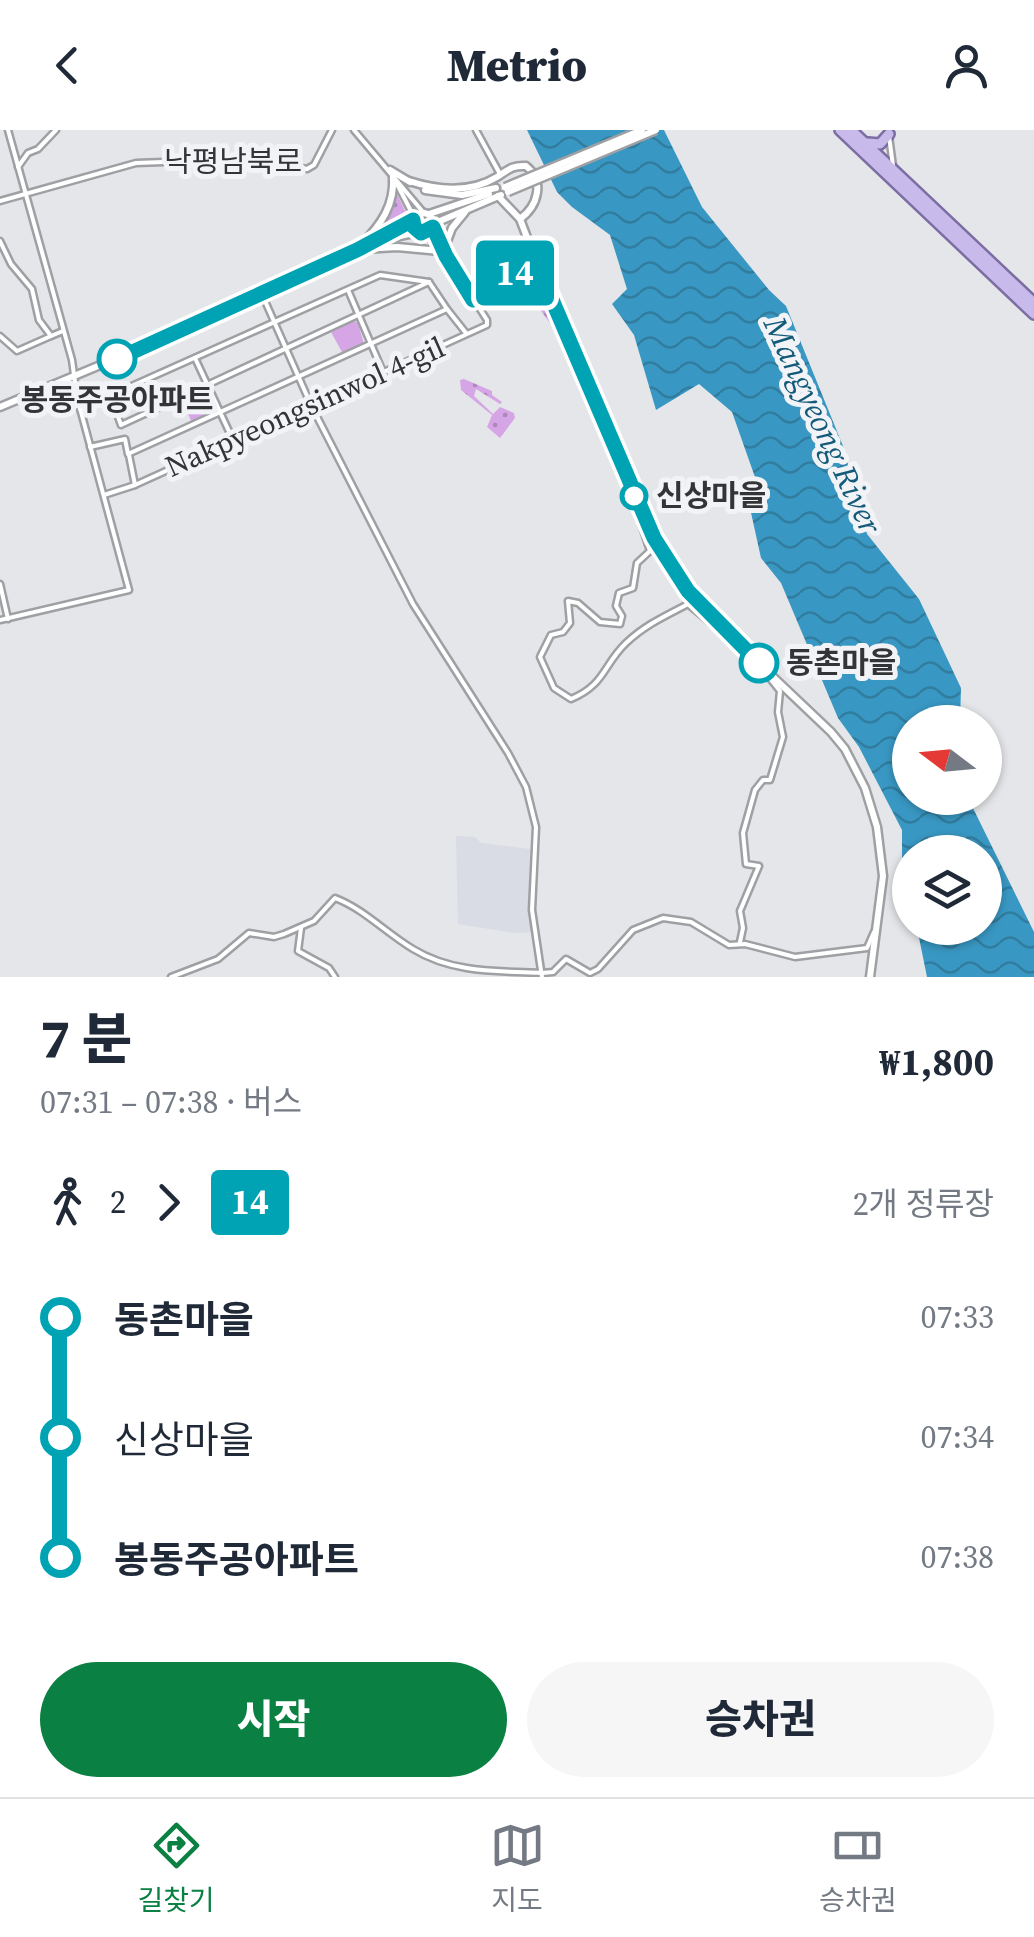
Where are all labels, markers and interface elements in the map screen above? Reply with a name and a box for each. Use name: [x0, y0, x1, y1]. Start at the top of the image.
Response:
text: Metrio: [447, 34, 587, 96]
icon: back: [40, 38, 95, 93]
icon: person: [939, 38, 994, 93]
street label: 낙평남북로: [164, 141, 302, 182]
line badge: 14: [470, 240, 560, 306]
text: 14: [496, 249, 534, 297]
water label: Mangyeong River: [753, 308, 893, 542]
street label: Nakpyeongsinwol 4-gil: [159, 326, 451, 487]
marker: 봉동주공아파트: [98, 340, 136, 378]
place label: 봉동주공아파트: [20, 379, 214, 420]
place label: 신상마을: [656, 475, 766, 516]
marker: 신상마을: [621, 483, 647, 509]
place label: 동촌마을: [786, 642, 896, 683]
marker: 동촌마을: [740, 644, 778, 682]
north arrow: [892, 705, 1002, 815]
map controls: [892, 705, 1002, 945]
button: layers: [892, 835, 1002, 945]
text: 7 분: [40, 1001, 132, 1076]
text: ₩1,800: [880, 1036, 994, 1088]
text: 07:31 – 07:38 · 버스: [40, 1080, 302, 1124]
icon: walk: [40, 1175, 95, 1230]
icon: forward: [141, 1175, 196, 1230]
text: 14: [231, 1178, 269, 1226]
text: 2: [110, 1180, 126, 1224]
text: 2개 정류장: [853, 1182, 994, 1226]
text: 동촌마을: [114, 1294, 254, 1346]
text: 07:33: [920, 1295, 994, 1339]
text: 신상마을: [114, 1414, 254, 1466]
text: 07:34: [920, 1415, 994, 1459]
text: 봉동주공아파트: [114, 1534, 359, 1586]
text: 07:38: [920, 1535, 994, 1579]
button: 시작: [40, 1662, 507, 1777]
button: 승차권: [527, 1662, 994, 1777]
tab: 길찾기: [137, 1818, 215, 1919]
tab: 지도: [490, 1818, 545, 1919]
tab: 승차권: [819, 1818, 897, 1919]

